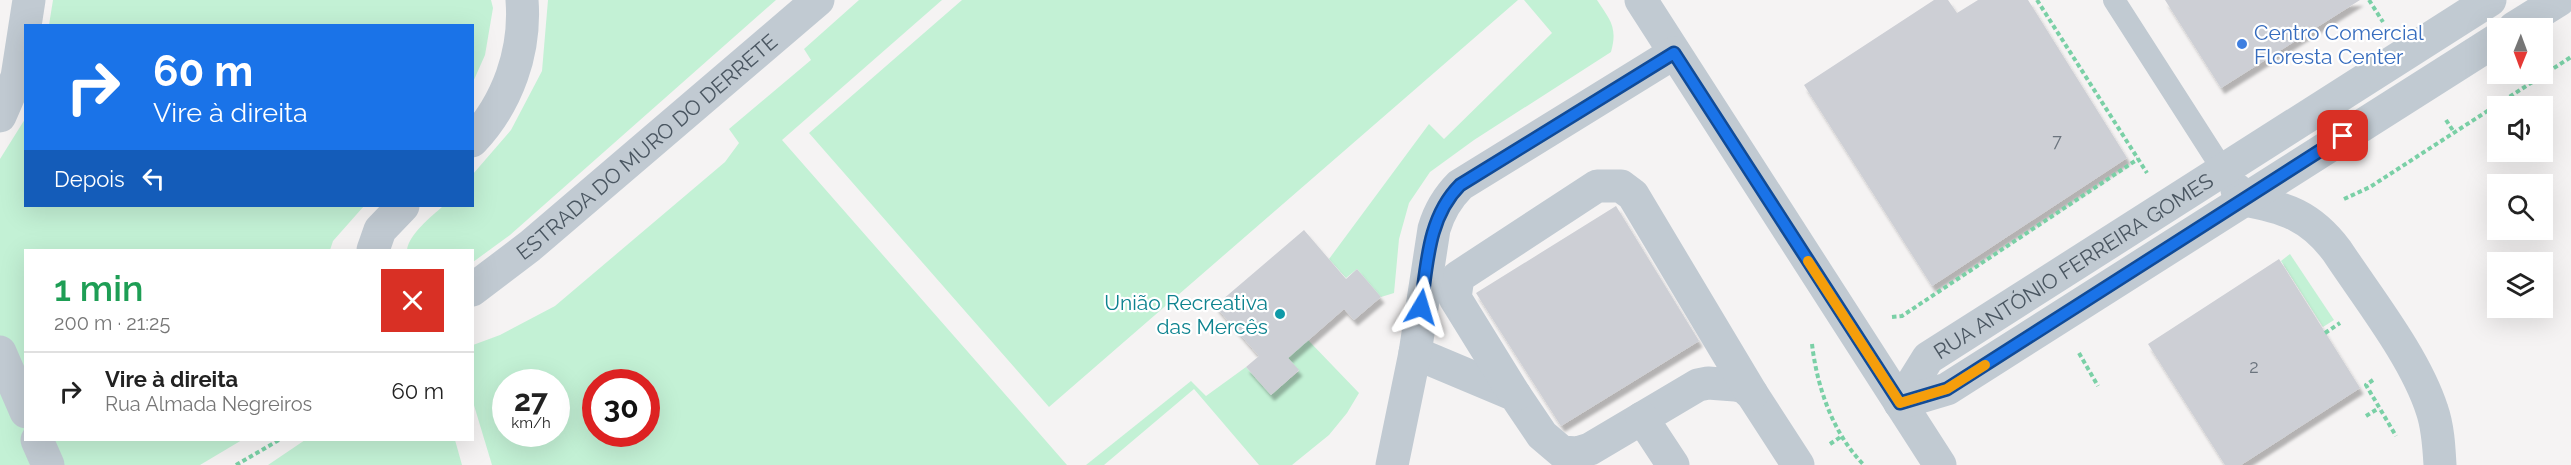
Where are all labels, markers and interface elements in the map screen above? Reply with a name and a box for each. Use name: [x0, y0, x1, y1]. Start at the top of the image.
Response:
north arrow: [2487, 18, 2553, 84]
map controls: [2487, 18, 2553, 318]
place label: Centro Comercial Floresta Center: [2254, 20, 2424, 69]
street label: ESTRADA DO MURO DO DERRETE: [511, 28, 782, 264]
marker: Centro Comercial Floresta Center: [2235, 37, 2249, 51]
text: 60 m: [153, 47, 253, 96]
icon: right: [54, 48, 132, 126]
button: sound: [2487, 96, 2553, 162]
text: Vire à direita: [153, 97, 308, 128]
pin: [2317, 110, 2368, 161]
icon: arrive: [2326, 119, 2359, 152]
house number: 7: [2052, 130, 2062, 151]
icon: left: [137, 162, 170, 195]
text: Depois: [54, 166, 125, 192]
street label: RUA ANTÓNIO FERREIRA GOMES: [1929, 167, 2218, 364]
button: search: [2487, 174, 2553, 240]
button: layers: [2487, 252, 2553, 318]
text: 1 min: [54, 267, 143, 309]
button: close: [381, 269, 444, 332]
position arrow: [1389, 275, 1453, 339]
place label: União Recreativa das Mercês: [1104, 290, 1268, 339]
marker: União Recreativa das Mercês: [1273, 307, 1287, 321]
text: 200 m · 21:25: [54, 311, 170, 335]
house number: 2: [2249, 356, 2259, 377]
text: Vire à direita: [105, 366, 238, 392]
speed limit sign: 30: [582, 369, 660, 447]
icon: right: [54, 375, 87, 408]
text: 60 m: [391, 378, 444, 404]
text: 27: [514, 383, 548, 418]
text: Rua Almada Negreiros: [105, 392, 312, 416]
text: km/h: [511, 414, 551, 432]

